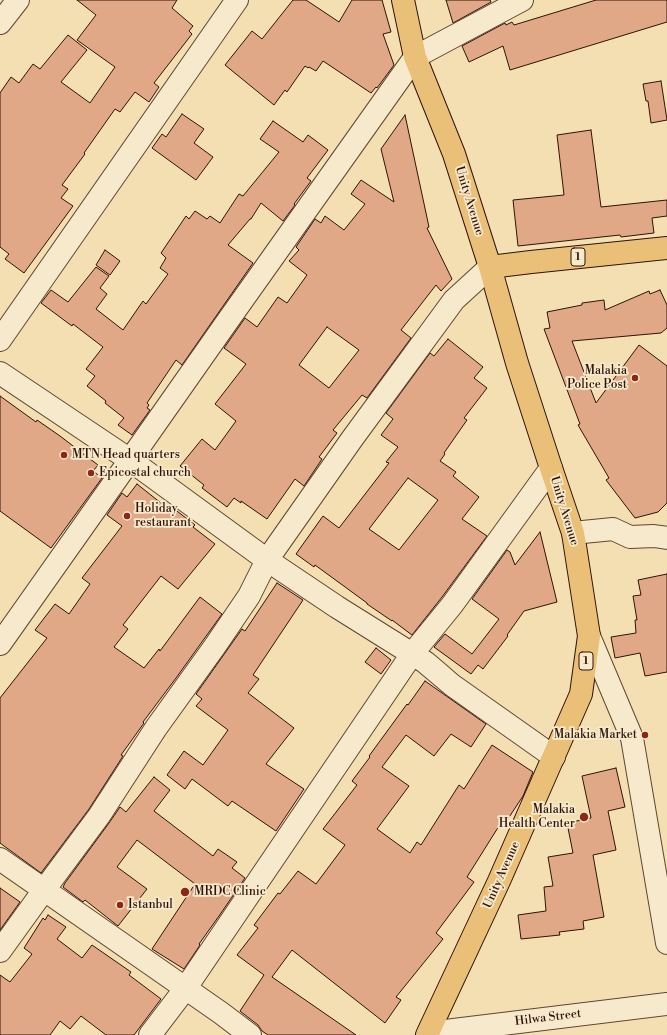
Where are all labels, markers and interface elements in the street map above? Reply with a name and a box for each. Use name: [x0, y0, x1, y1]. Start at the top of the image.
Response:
street label: Unity Avenue: [452, 165, 486, 237]
road number: 1: [571, 248, 585, 266]
place label: Malakia Police Post: [567, 364, 627, 392]
marker: Malakia Police Post: [630, 373, 640, 383]
place label: MTN Head quarters: [72, 448, 180, 462]
marker: MTN Head quarters: [59, 450, 69, 460]
place label: Epicostal church: [99, 466, 191, 480]
marker: Epicostal church: [86, 468, 96, 478]
street label: Unity Avenue: [547, 475, 581, 547]
place label: Holiday restaurant: [135, 502, 191, 530]
marker: Holiday restaurant: [122, 511, 132, 521]
road number: 1: [579, 652, 593, 670]
place label: Malakia Market: [554, 728, 637, 742]
marker: Malakia Market: [640, 730, 650, 740]
place label: Malakia Health Center: [499, 803, 575, 831]
marker: Malakia Health Center: [578, 811, 590, 823]
street label: Unity Avenue: [481, 839, 523, 911]
place label: MRDC Clinic: [194, 885, 266, 899]
marker: MRDC Clinic: [179, 886, 191, 898]
place label: Istanbul: [128, 898, 173, 912]
marker: Istanbul: [115, 900, 125, 910]
street label: Hilwa Street: [514, 1007, 582, 1029]

